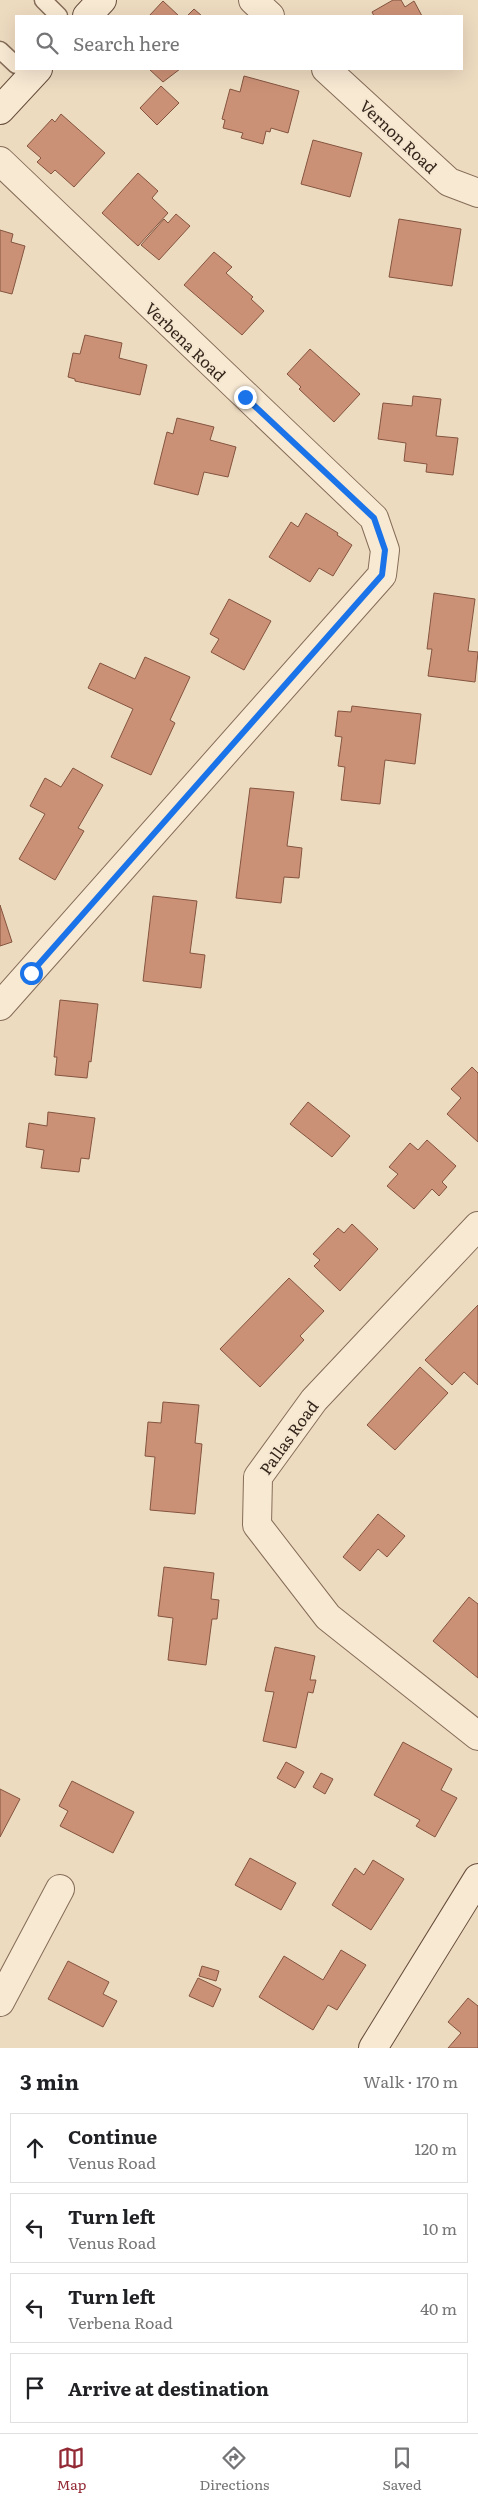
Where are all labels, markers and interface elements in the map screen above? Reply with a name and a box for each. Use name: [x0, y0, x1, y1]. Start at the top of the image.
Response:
search box: [15, 15, 463, 70]
icon: search: [33, 29, 61, 57]
text: Search here: [73, 29, 180, 57]
street label: Vernon Road: [355, 94, 443, 178]
street label: Verbena Road: [140, 296, 232, 386]
route end: [234, 386, 257, 409]
route start: [20, 962, 43, 985]
street label: Pallas Road: [253, 1395, 323, 1479]
text: 3 min: [20, 2065, 79, 2096]
text: Walk · 170 m: [363, 2069, 458, 2093]
text: Continue: [68, 2122, 157, 2150]
icon: ahead: [21, 2134, 49, 2162]
text: 120 m: [414, 2136, 457, 2160]
text: Venus Road: [68, 2150, 156, 2174]
text: Turn left: [68, 2202, 155, 2230]
icon: left: [21, 2214, 49, 2242]
text: 10 m: [423, 2216, 457, 2240]
text: Venus Road: [68, 2230, 156, 2254]
text: Turn left: [68, 2282, 155, 2310]
icon: left: [21, 2294, 49, 2322]
text: 40 m: [420, 2296, 457, 2320]
text: Verbena Road: [68, 2310, 173, 2334]
icon: arrive: [21, 2374, 49, 2402]
text: Arrive at destination: [68, 2374, 269, 2402]
tab: Map: [57, 2444, 86, 2494]
tab: Directions: [199, 2444, 269, 2494]
tab: Saved: [382, 2444, 421, 2494]

